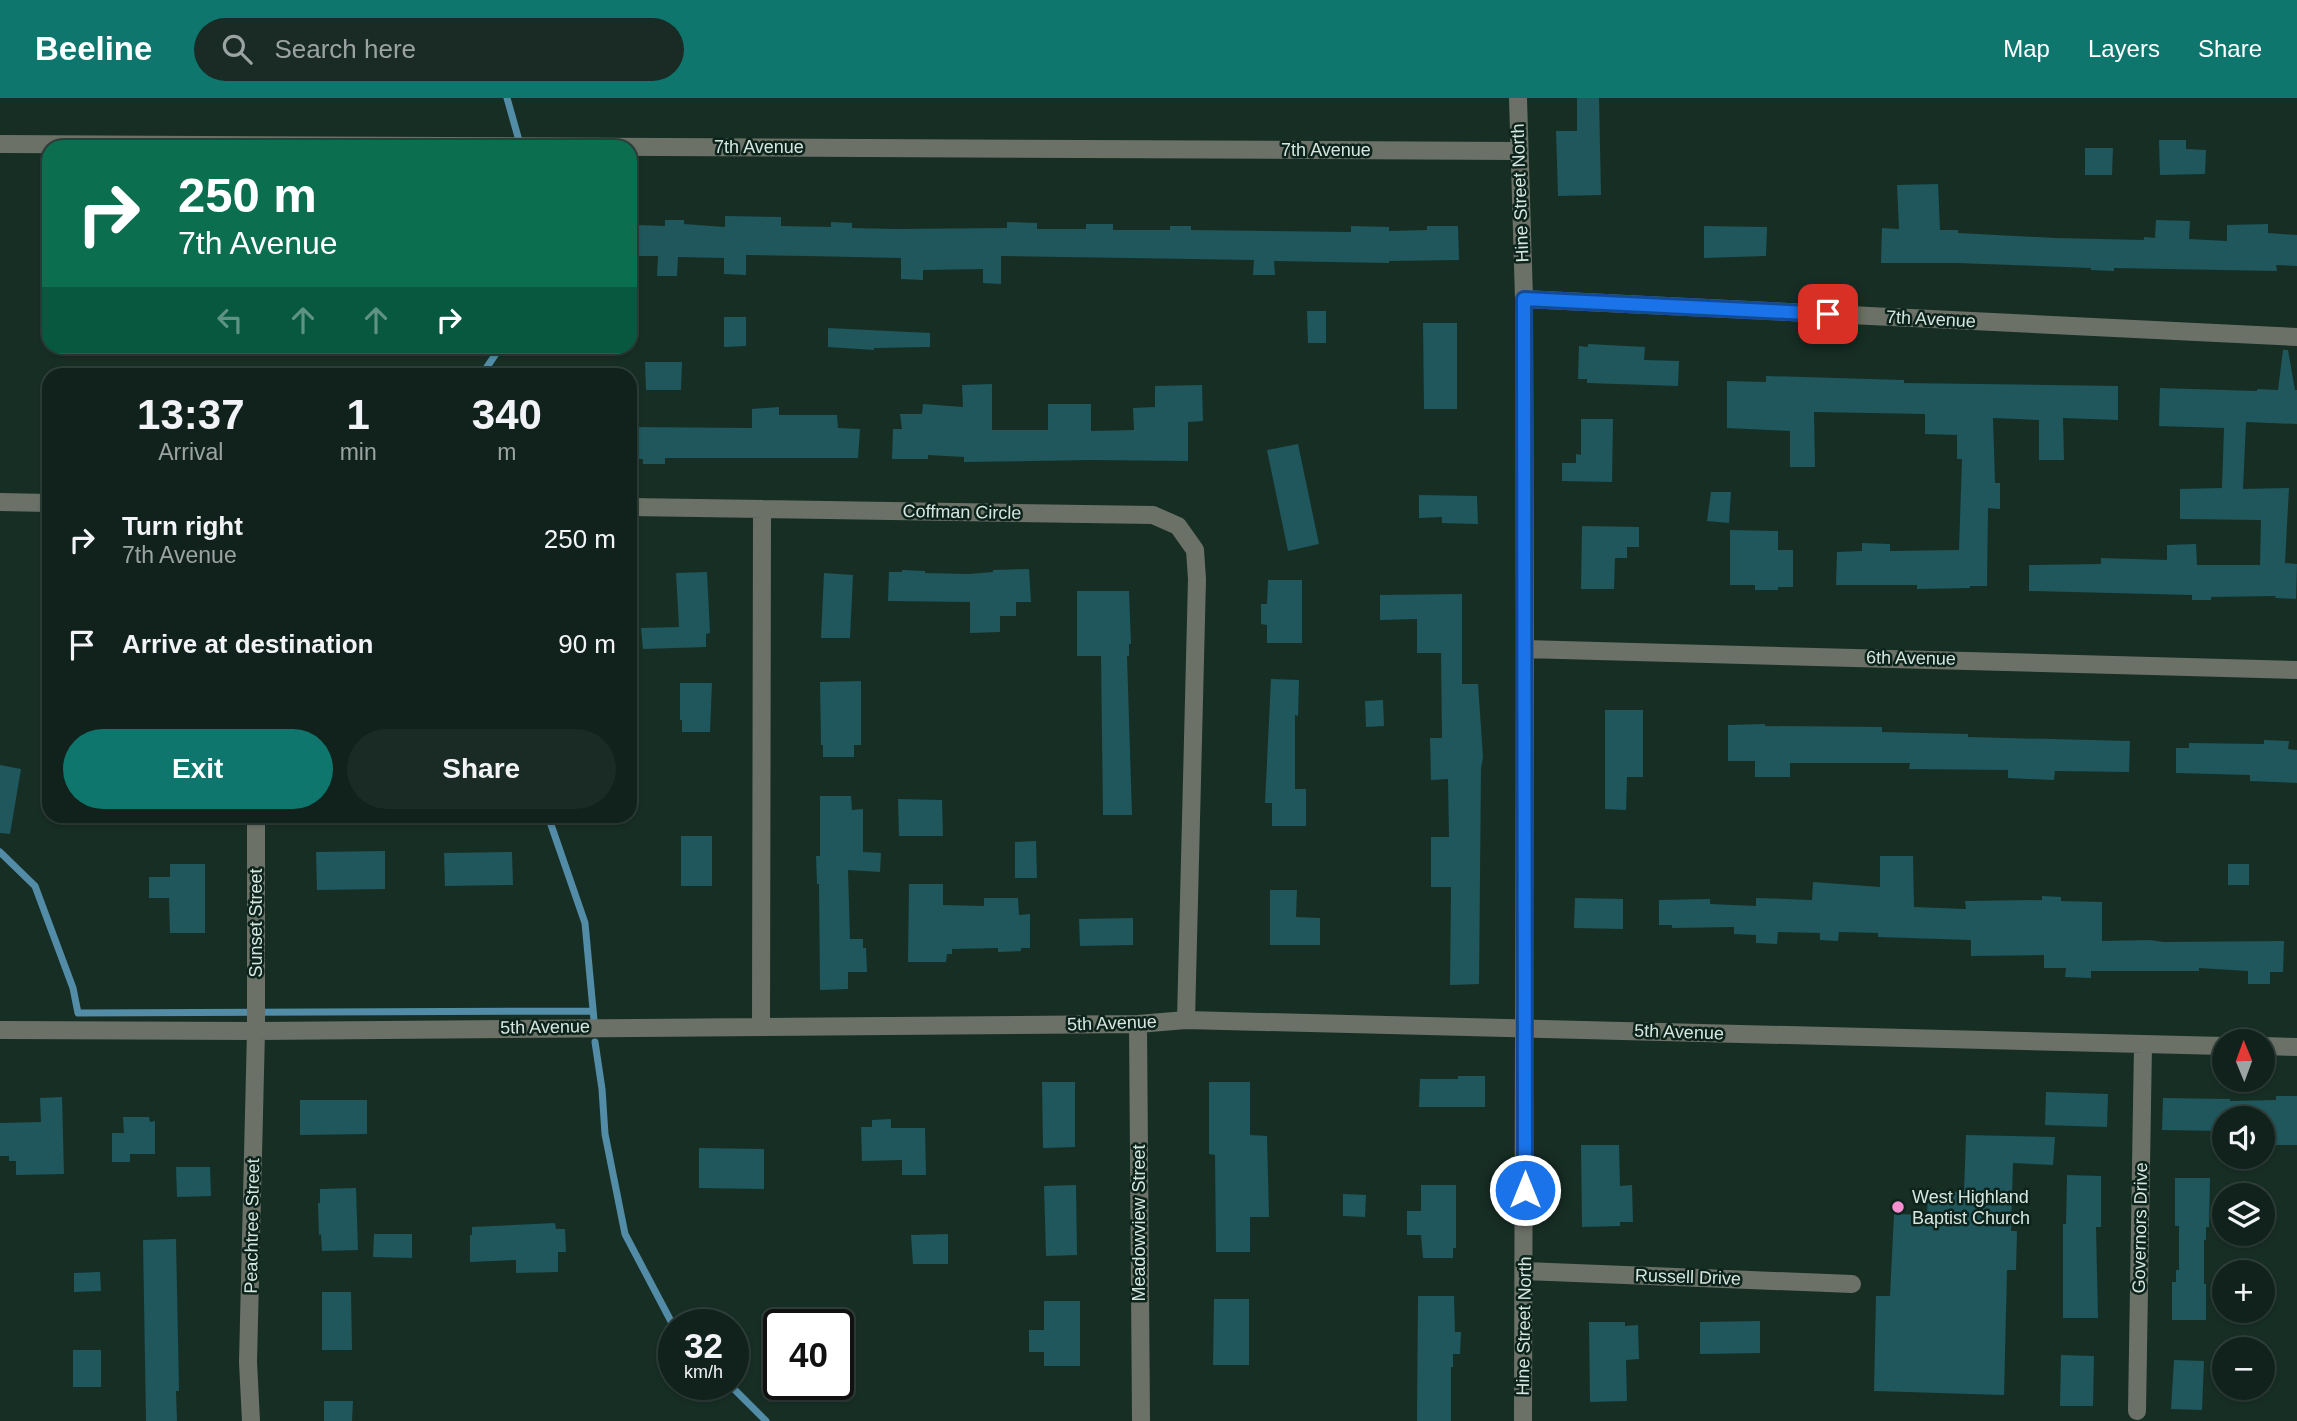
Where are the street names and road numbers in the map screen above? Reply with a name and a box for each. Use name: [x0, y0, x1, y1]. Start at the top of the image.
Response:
street label: Hine Street North: [1508, 123, 1532, 263]
street label: 7th Avenue: [714, 137, 804, 157]
street label: 7th Avenue: [1281, 140, 1371, 160]
street label: 7th Avenue: [1886, 307, 1976, 331]
street label: Coffman Circle: [902, 501, 1022, 523]
street label: 6th Avenue: [1866, 647, 1956, 669]
street label: Sunset Street: [246, 868, 266, 978]
street label: 5th Avenue: [1067, 1011, 1157, 1035]
street label: 5th Avenue: [500, 1016, 590, 1038]
street label: 5th Avenue: [1634, 1020, 1724, 1044]
street label: Meadowview Street: [1129, 1144, 1149, 1302]
street label: Peachtree Street: [241, 1158, 263, 1294]
street label: Governors Drive: [2129, 1162, 2151, 1294]
street label: Hine Street North: [1513, 1256, 1535, 1396]
street label: Russell Drive: [1635, 1265, 1741, 1289]

